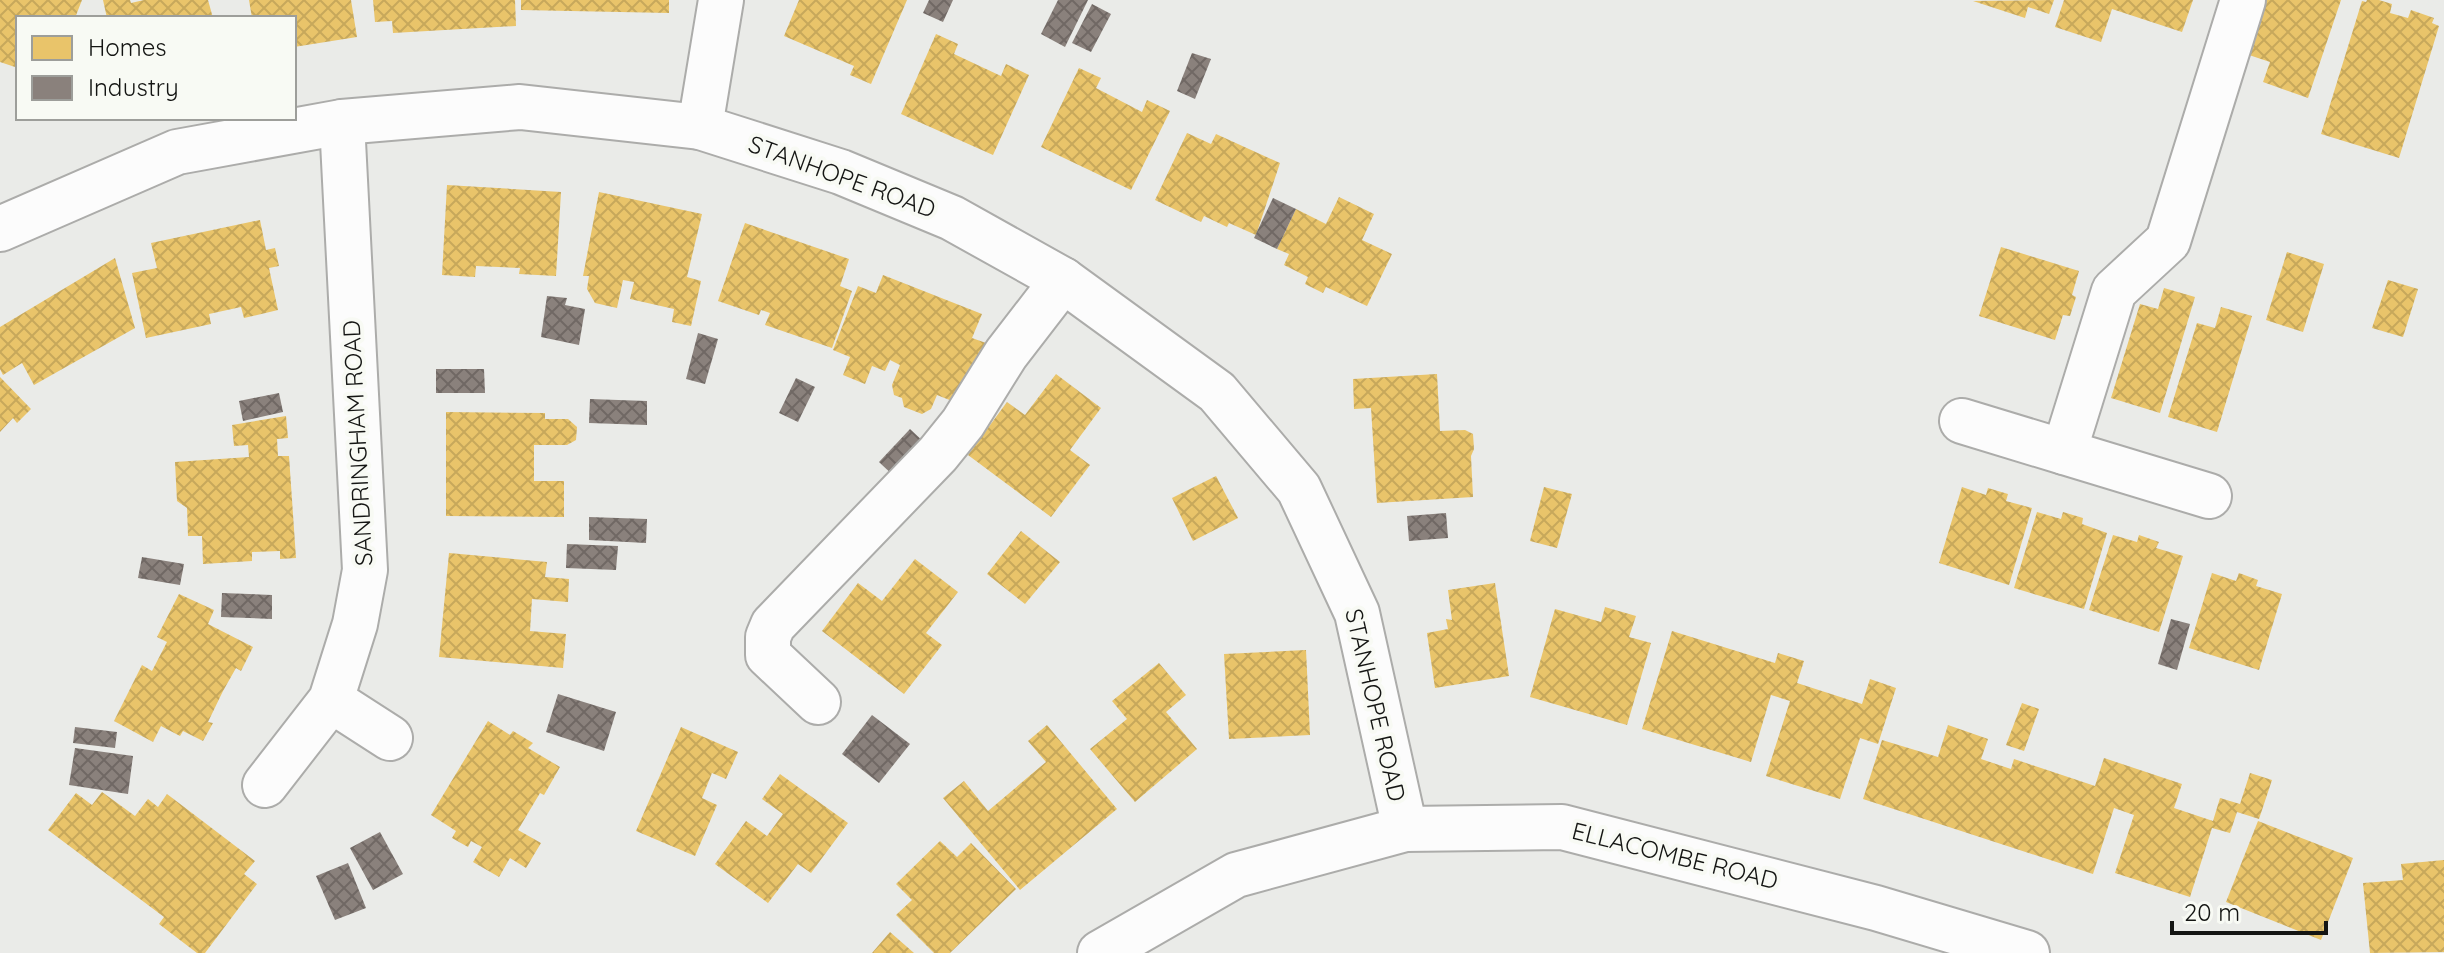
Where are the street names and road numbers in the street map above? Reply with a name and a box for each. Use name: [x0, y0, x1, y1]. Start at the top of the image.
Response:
street label: STANHOPE ROAD: [745, 128, 940, 224]
street label: SANDRINGHAM ROAD: [336, 319, 378, 567]
street label: STANHOPE ROAD: [1339, 606, 1413, 804]
street label: ELLACOMBE ROAD: [1569, 815, 1781, 895]

